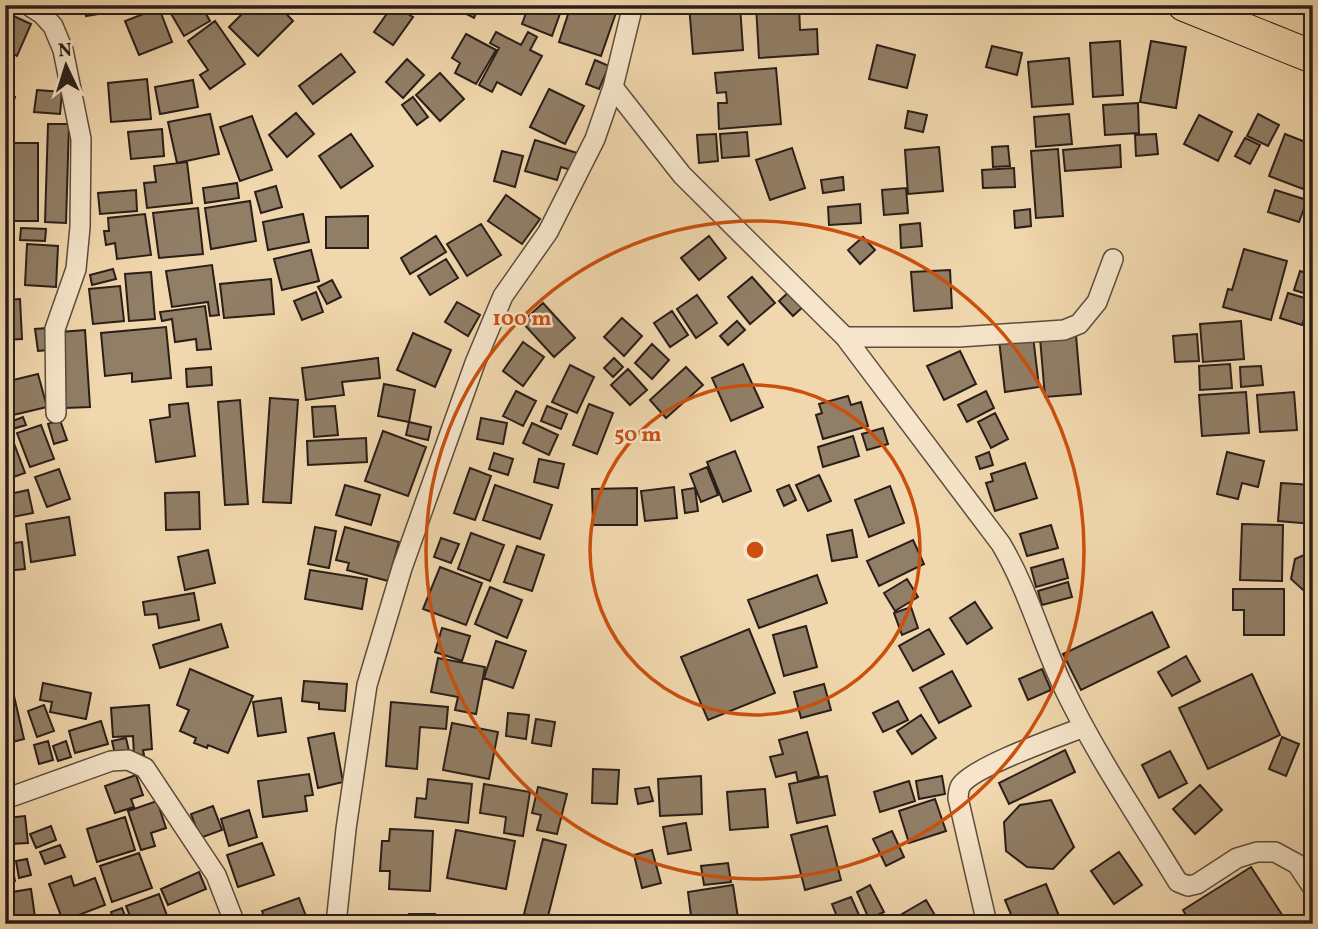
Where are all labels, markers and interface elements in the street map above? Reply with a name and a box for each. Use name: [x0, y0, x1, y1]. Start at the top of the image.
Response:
north arrow: [32, 32, 102, 102]
text: N: [57, 38, 73, 64]
text: 100 m: [492, 305, 552, 334]
text: 50 m: [614, 421, 662, 450]
centre of rings: [743, 538, 767, 562]

